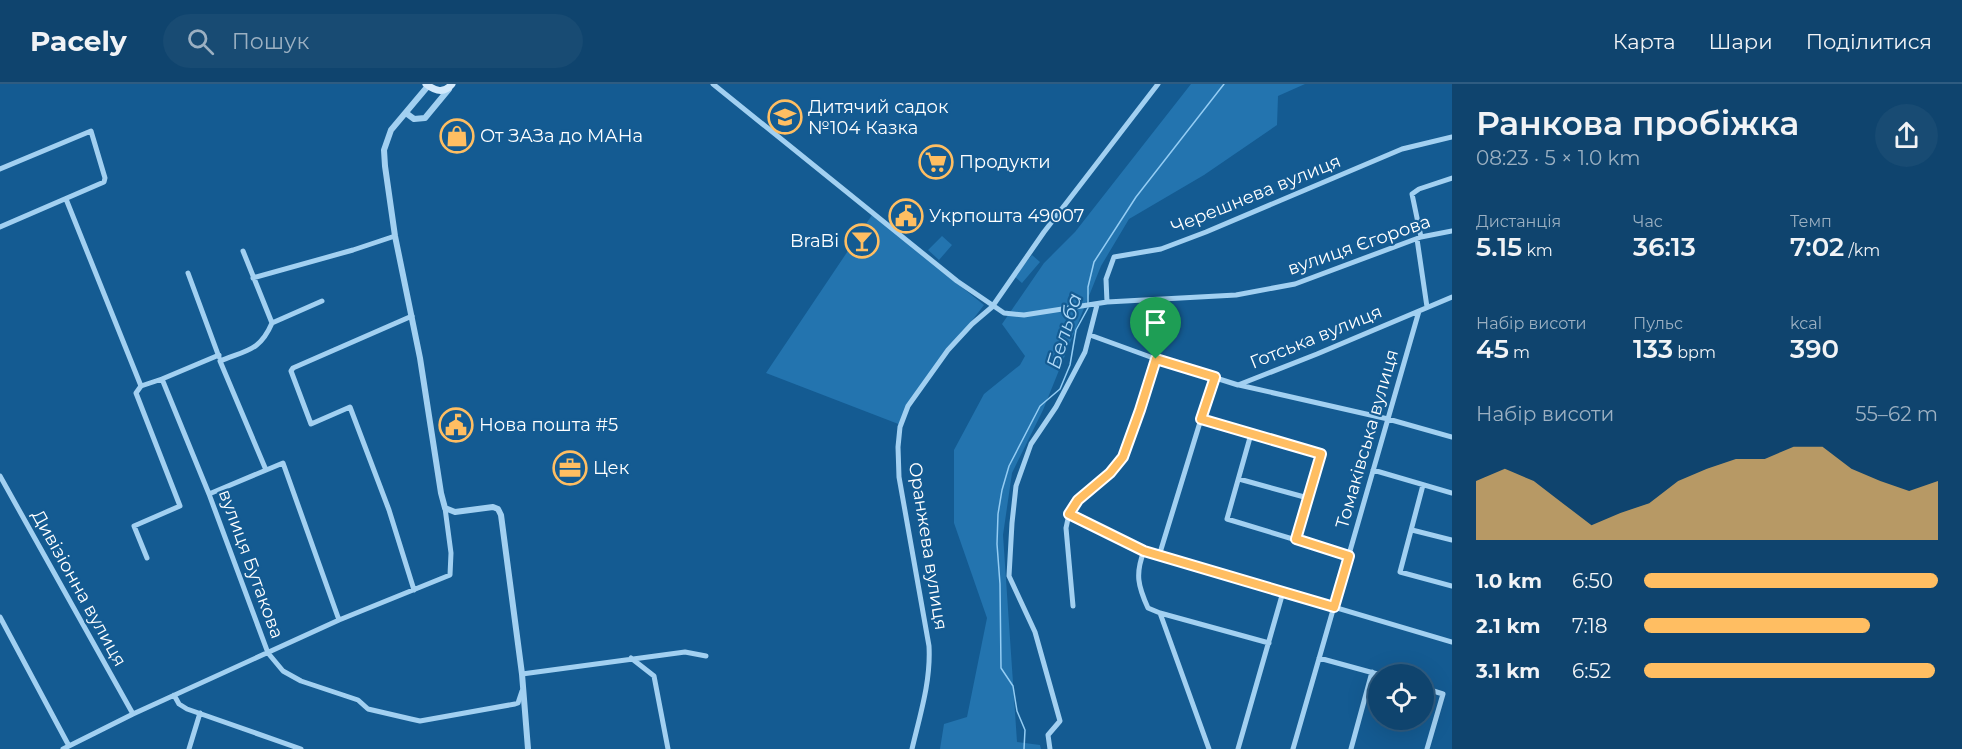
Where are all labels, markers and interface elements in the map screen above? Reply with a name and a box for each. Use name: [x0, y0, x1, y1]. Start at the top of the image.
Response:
search box: [163, 14, 583, 68]
text: Pacely: [30, 24, 127, 58]
icon: search: [184, 25, 217, 58]
text: Пошук: [232, 28, 309, 55]
text: Карта: [1613, 29, 1676, 54]
text: Шари: [1709, 29, 1773, 54]
text: Поділитися: [1806, 29, 1932, 54]
place label: Дитячий садок №104 Казка: [808, 96, 949, 139]
school or university icon: Дитячий садок №104 Казка: [767, 99, 803, 135]
text: Ранкова пробіжка: [1476, 103, 1799, 143]
button: share: [1875, 104, 1938, 167]
shop icon: От ЗАЗа до МАНа: [439, 118, 475, 154]
place label: От ЗАЗа до МАНа: [480, 125, 643, 147]
supermarket icon: Продукти: [918, 144, 954, 180]
text: 08:23 · 5 × 1.0 km: [1476, 146, 1640, 170]
street label: Черешнева вулиця: [1168, 150, 1344, 238]
place label: Продукти: [959, 151, 1051, 173]
public building icon: Укрпошта 49007: [888, 198, 924, 234]
place label: Укрпошта 49007: [929, 205, 1084, 227]
street label: вулиця Єгорова: [1285, 210, 1433, 280]
text: Дистанція: [1476, 212, 1561, 231]
text: Час: [1633, 212, 1663, 231]
text: Темп: [1790, 212, 1832, 231]
bar icon: BraBi: [844, 223, 880, 259]
place label: BraBi: [790, 230, 839, 252]
text: 5.15: [1476, 231, 1522, 263]
text: 36:13: [1633, 231, 1696, 263]
text: 7:02: [1790, 231, 1844, 263]
text: km: [1522, 241, 1553, 260]
text: /km: [1844, 241, 1880, 260]
water label: Бельба: [1041, 290, 1087, 372]
pin: [1130, 297, 1181, 359]
street label: Готська вулиця: [1247, 300, 1385, 374]
icon: arrive: [1139, 306, 1172, 339]
text: Набір висоти: [1476, 314, 1587, 333]
text: Пульс: [1633, 314, 1683, 333]
text: kcal: [1790, 314, 1822, 333]
text: 45: [1476, 333, 1509, 365]
text: 133: [1633, 333, 1673, 365]
text: 390: [1790, 333, 1839, 365]
text: m: [1509, 343, 1530, 362]
text: bpm: [1673, 343, 1716, 362]
street label: Томаківська вулиця: [1331, 347, 1403, 531]
text: Набір висоти: [1476, 402, 1614, 426]
text: 55–62 m: [1855, 402, 1938, 426]
public building icon: Нова пошта #5: [438, 407, 474, 443]
place label: Нова пошта #5: [479, 414, 618, 436]
office icon: Цек: [552, 450, 588, 486]
place label: Цек: [593, 457, 630, 479]
street label: Оранжева вулиця: [904, 461, 952, 631]
street label: вулиця Бутакова: [214, 486, 288, 642]
street label: Дивізіонна вулиця: [27, 506, 131, 670]
text: 1.0 km: [1476, 569, 1542, 593]
text: 6:50: [1572, 569, 1613, 593]
text: 2.1 km: [1476, 614, 1540, 638]
text: 7:18: [1572, 614, 1608, 638]
text: 3.1 km: [1476, 659, 1540, 683]
text: 6:52: [1572, 659, 1611, 683]
map controls: [1368, 664, 1434, 730]
button: locate: [1368, 664, 1434, 730]

